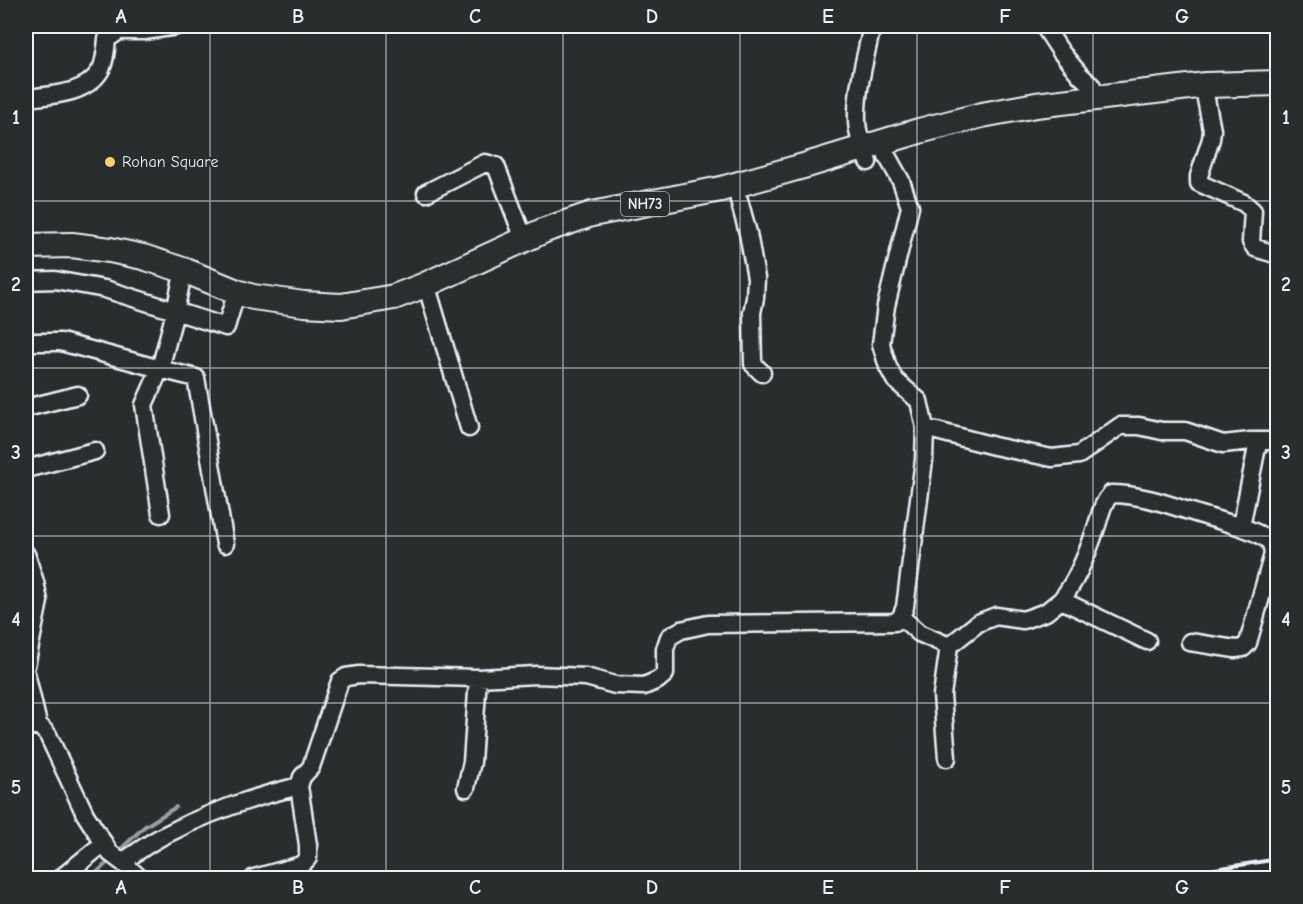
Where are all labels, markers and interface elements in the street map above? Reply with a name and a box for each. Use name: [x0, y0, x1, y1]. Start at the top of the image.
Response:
text: A: [115, 5, 127, 28]
text: B: [292, 5, 304, 28]
text: C: [469, 5, 481, 28]
text: D: [646, 5, 658, 28]
text: E: [822, 5, 834, 28]
text: F: [999, 5, 1011, 28]
text: G: [1175, 5, 1189, 28]
text: 1: [12, 106, 20, 129]
text: 1: [1282, 106, 1290, 129]
place label: Rohan Square: [122, 153, 218, 171]
marker: Rohan Square: [103, 155, 117, 169]
road number: NH73: [621, 192, 669, 216]
text: 2: [11, 273, 21, 296]
text: 2: [1281, 273, 1291, 296]
text: 3: [11, 441, 21, 464]
text: 3: [1281, 441, 1291, 464]
text: 4: [11, 608, 21, 631]
text: 4: [1281, 608, 1291, 631]
text: 5: [11, 776, 21, 799]
text: 5: [1281, 776, 1291, 799]
text: A: [115, 876, 127, 899]
text: B: [292, 876, 304, 899]
text: C: [469, 876, 481, 899]
text: D: [646, 876, 658, 899]
text: E: [822, 876, 834, 899]
text: F: [999, 876, 1011, 899]
text: G: [1175, 876, 1189, 899]

